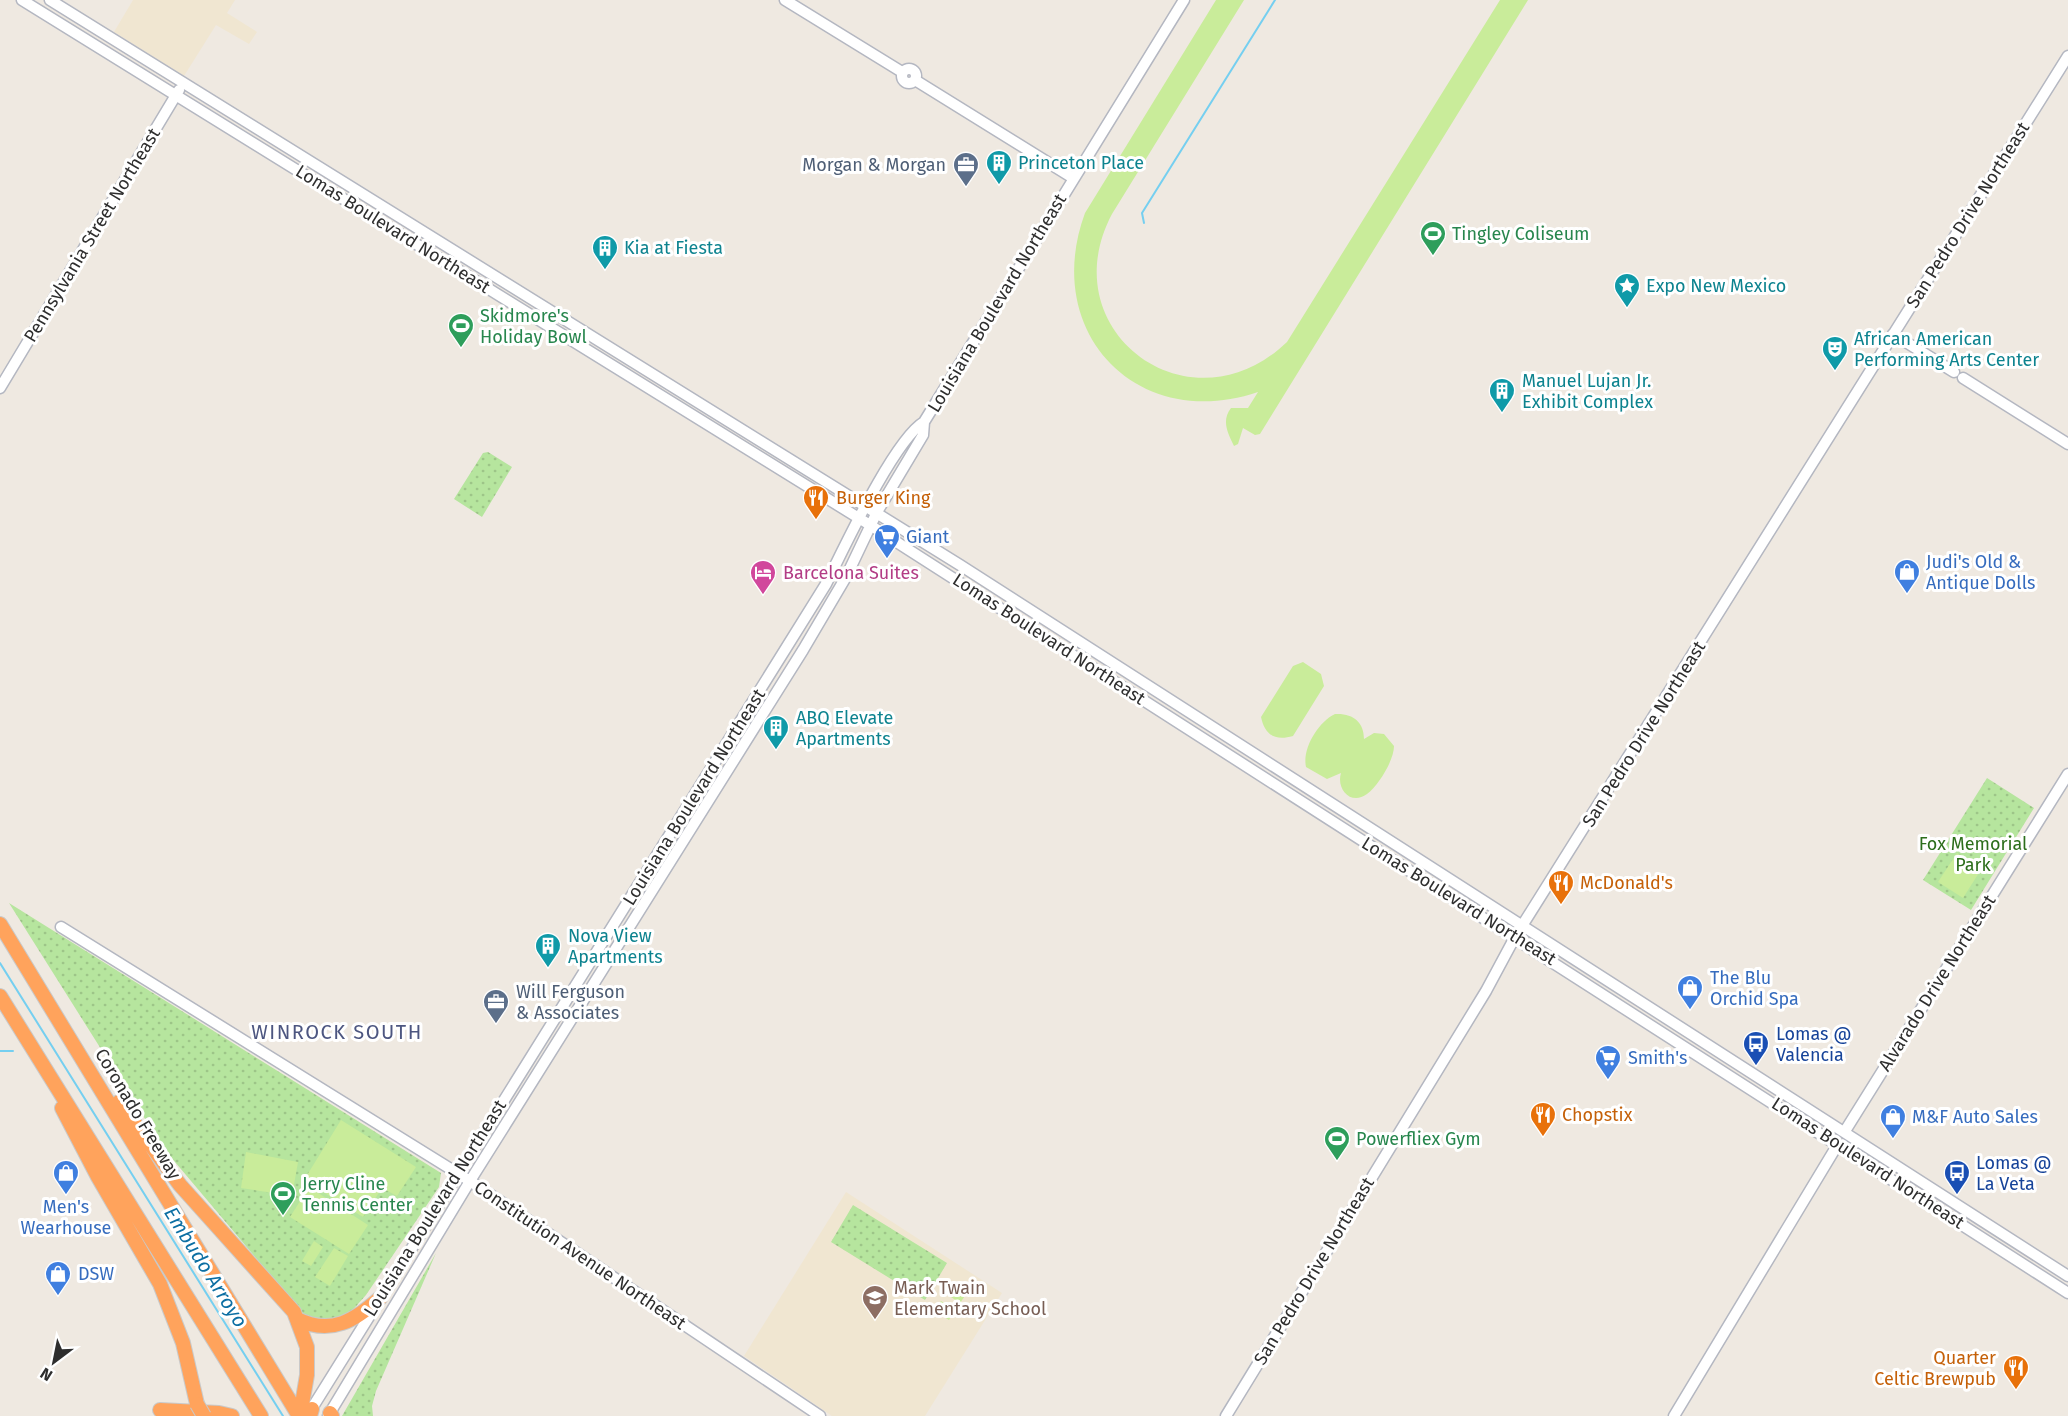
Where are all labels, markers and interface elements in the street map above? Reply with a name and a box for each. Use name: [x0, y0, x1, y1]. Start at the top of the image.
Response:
street label: San Pedro Drive Northeast: [1902, 118, 2035, 312]
street label: Pennsylvania Street Northeast: [19, 123, 165, 346]
building icon: Princeton Place: [984, 148, 1014, 186]
office icon: Morgan & Morgan: [951, 150, 981, 188]
place label: Princeton Place: [1018, 152, 1144, 174]
place label: Morgan & Morgan: [802, 154, 946, 176]
street label: Lomas Boulevard Northeast: [292, 160, 495, 298]
street label: Louisiana Boulevard Northeast: [923, 189, 1071, 416]
sports icon: Tingley Coliseum: [1418, 219, 1448, 257]
place label: Tingley Coliseum: [1452, 223, 1590, 245]
building icon: Kia at Fiesta: [590, 233, 620, 271]
place label: Kia at Fiesta: [624, 237, 723, 259]
place icon: Expo New Mexico: [1612, 271, 1642, 309]
place label: Expo New Mexico: [1646, 275, 1786, 297]
place label: Skidmore's Holiday Bowl: [480, 305, 587, 348]
sports icon: Skidmore's Holiday Bowl: [446, 311, 476, 349]
place label: African American Performing Arts Center: [1854, 328, 2039, 371]
theatre icon: African American Performing Arts Center: [1820, 334, 1850, 372]
place label: Manuel Lujan Jr. Exhibit Complex: [1522, 370, 1653, 413]
building icon: Manuel Lujan Jr. Exhibit Complex: [1487, 376, 1517, 414]
restaurant icon: Burger King: [801, 483, 831, 521]
place label: Burger King: [836, 487, 931, 509]
supermarket icon: Giant: [872, 522, 902, 560]
place label: Giant: [906, 526, 950, 548]
place label: Judi's Old & Antique Dolls: [1926, 551, 2035, 594]
shop icon: Judi's Old & Antique Dolls: [1892, 557, 1922, 595]
hotel icon: Barcelona Suites: [748, 558, 778, 596]
place label: Barcelona Suites: [783, 562, 919, 584]
street label: Lomas Boulevard Northeast: [949, 568, 1150, 710]
street label: San Pedro Drive Northeast: [1578, 637, 1711, 831]
street label: Louisiana Boulevard Northeast: [618, 684, 770, 909]
place label: ABQ Elevate Apartments: [796, 707, 893, 750]
building icon: ABQ Elevate Apartments: [761, 713, 791, 751]
street label: Lomas Boulevard Northeast: [1358, 832, 1561, 970]
park label: Fox Memorial Park: [1919, 833, 2027, 876]
restaurant icon: McDonald's: [1546, 868, 1576, 906]
place label: McDonald's: [1580, 872, 1673, 894]
street label: Alvarado Drive Northeast: [1874, 890, 2001, 1075]
place label: Nova View Apartments: [568, 925, 663, 968]
building icon: Nova View Apartments: [533, 931, 563, 969]
place label: The Blu Orchid Spa: [1710, 967, 1799, 1010]
shop icon: The Blu Orchid Spa: [1675, 973, 1705, 1011]
place label: Will Ferguson & Associates: [516, 981, 625, 1024]
office icon: Will Ferguson & Associates: [481, 987, 511, 1025]
district label: WINROCK SOUTH: [251, 1020, 423, 1044]
place label: Lomas @ Valencia: [1776, 1023, 1852, 1066]
bus stop icon: Lomas @ Valencia: [1741, 1029, 1771, 1067]
supermarket icon: Smith's: [1593, 1043, 1623, 1081]
street label: Coronado Freeway: [90, 1045, 186, 1184]
place label: Smith's: [1628, 1047, 1687, 1069]
street label: Lomas Boulevard Northeast: [1768, 1092, 1969, 1234]
street label: Louisiana Boulevard Northeast: [359, 1095, 511, 1320]
restaurant icon: Chopstix: [1528, 1100, 1558, 1138]
shop icon: M&F Auto Sales: [1878, 1102, 1908, 1140]
place label: Chopstix: [1562, 1104, 1633, 1126]
place label: M&F Auto Sales: [1912, 1106, 2038, 1128]
sports icon: Powerfliex Gym: [1322, 1124, 1352, 1162]
place label: Powerfliex Gym: [1356, 1128, 1481, 1150]
place label: Lomas @ La Veta: [1976, 1152, 2052, 1195]
shop icon: Men's Wearhouse: [51, 1158, 81, 1196]
bus stop icon: Lomas @ La Veta: [1942, 1158, 1972, 1196]
place label: Jerry Cline Tennis Center: [302, 1173, 413, 1216]
street label: San Pedro Drive Northeast: [1249, 1173, 1379, 1369]
street label: Constitution Avenue Northeast: [470, 1176, 690, 1334]
sports icon: Jerry Cline Tennis Center: [268, 1179, 298, 1217]
place label: Men's Wearhouse: [21, 1196, 111, 1239]
water label: Embudo Arroyo: [159, 1202, 253, 1332]
shop icon: DSW: [43, 1259, 73, 1297]
place label: DSW: [78, 1263, 114, 1285]
place label: Mark Twain Elementary School: [894, 1277, 1046, 1320]
school or university icon: Mark Twain Elementary School: [860, 1283, 890, 1321]
north arrow: [24, 1332, 84, 1392]
place label: Quarter Celtic Brewpub: [1874, 1347, 1996, 1390]
restaurant icon: Quarter Celtic Brewpub: [2001, 1353, 2031, 1391]
text: N: [37, 1363, 56, 1385]

